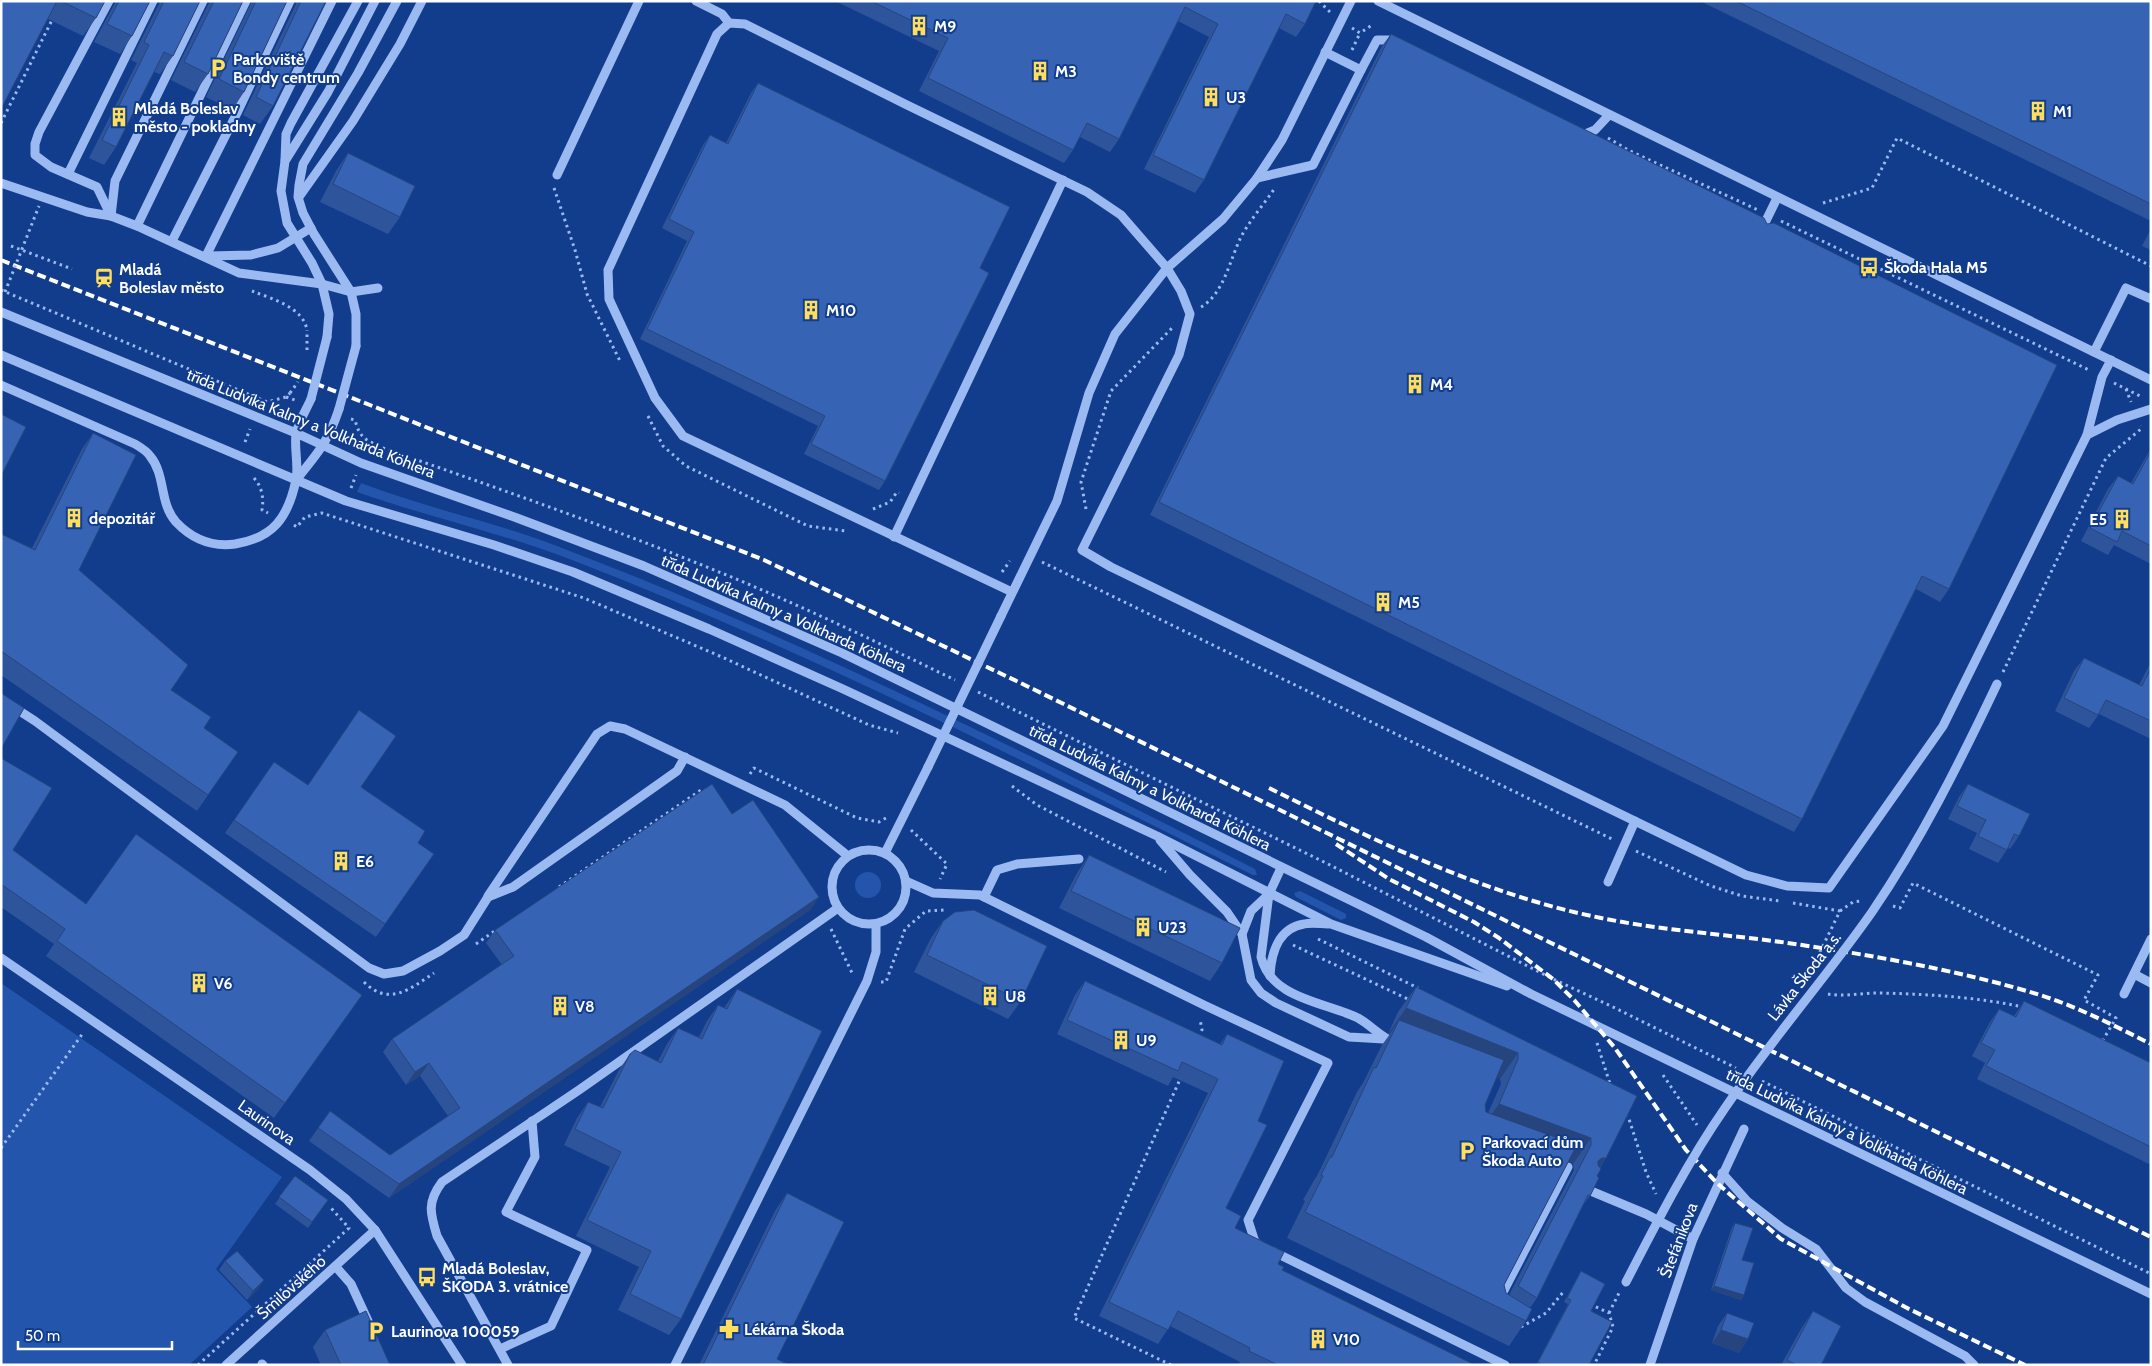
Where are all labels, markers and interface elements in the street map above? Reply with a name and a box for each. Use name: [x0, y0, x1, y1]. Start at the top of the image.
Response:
building icon: M9: [908, 15, 930, 37]
place label: M9: [934, 17, 956, 36]
place label: Parkoviště Bondy centrum: [233, 50, 340, 87]
parking icon: Parkoviště Bondy centrum: [207, 57, 229, 79]
building icon: M3: [1029, 60, 1051, 82]
place label: M3: [1055, 62, 1077, 81]
building icon: U3: [1200, 86, 1222, 108]
place label: U3: [1226, 88, 1246, 107]
place label: Mladá Boleslav město - pokladny: [134, 99, 256, 136]
building icon: M1: [2027, 100, 2049, 122]
place label: M1: [2053, 102, 2072, 121]
building icon: Mladá Boleslav město - pokladny: [108, 106, 130, 128]
bus stop icon: Škoda Hala M5: [1858, 256, 1880, 278]
place label: Škoda Hala M5: [1884, 258, 1988, 277]
place label: Mladá Boleslav město: [119, 260, 224, 297]
station icon: Mladá Boleslav město: [93, 267, 115, 289]
building icon: M10: [800, 299, 822, 321]
place label: M10: [826, 301, 856, 320]
street label: třída Ludvíka Kalmy a Volkharda Köhlera: [184, 365, 438, 482]
building icon: M4: [1404, 373, 1426, 395]
place label: M4: [1430, 375, 1453, 394]
building icon: depozitář: [63, 507, 85, 529]
building icon: E5: [2111, 508, 2133, 530]
place label: depozitář: [89, 509, 155, 528]
place label: E5: [2089, 510, 2107, 529]
street label: třída Ludvíka Kalmy a Volkharda Köhlera: [658, 551, 910, 676]
building icon: M5: [1372, 591, 1394, 613]
place label: M5: [1398, 593, 1420, 612]
street label: třída Ludvíka Kalmy a Volkharda Köhlera: [1026, 721, 1274, 855]
building icon: E6: [330, 850, 352, 872]
place label: E6: [356, 852, 374, 871]
building icon: U23: [1132, 916, 1154, 938]
place label: U23: [1158, 918, 1187, 937]
street label: Lávka Škoda a.s.: [1764, 928, 1845, 1025]
building icon: V6: [188, 972, 210, 994]
place label: V6: [214, 974, 233, 993]
building icon: U8: [979, 985, 1001, 1007]
place label: U8: [1005, 987, 1026, 1006]
building icon: V8: [549, 995, 571, 1017]
place label: V8: [575, 997, 595, 1016]
building icon: U9: [1110, 1029, 1132, 1051]
place label: U9: [1136, 1031, 1156, 1050]
street label: třída Ludvíka Kalmy a Volkharda Köhlera: [1723, 1065, 1971, 1199]
street label: Laurinova: [234, 1096, 299, 1149]
place label: Parkovací dům Škoda Auto: [1482, 1133, 1583, 1170]
parking icon: Parkovací dům Škoda Auto: [1456, 1140, 1478, 1162]
street label: Štefánikova: [1655, 1200, 1702, 1280]
street label: Šmilovského: [253, 1251, 330, 1323]
place label: Mladá Boleslav, ŠKODA 3. vrátnice: [442, 1259, 568, 1296]
bus stop icon: Mladá Boleslav, ŠKODA 3. vrátnice: [416, 1266, 438, 1288]
scale bar: [18, 1318, 171, 1350]
pharmacy icon: Lékárna Škoda: [718, 1318, 740, 1340]
parking icon: Laurinova 100059: [365, 1320, 387, 1342]
place label: Lékárna Škoda: [744, 1320, 844, 1339]
place label: Laurinova 100059: [391, 1322, 519, 1341]
text: 50 m: [25, 1327, 60, 1345]
building icon: V10: [1307, 1328, 1329, 1350]
place label: V10: [1333, 1330, 1360, 1349]

